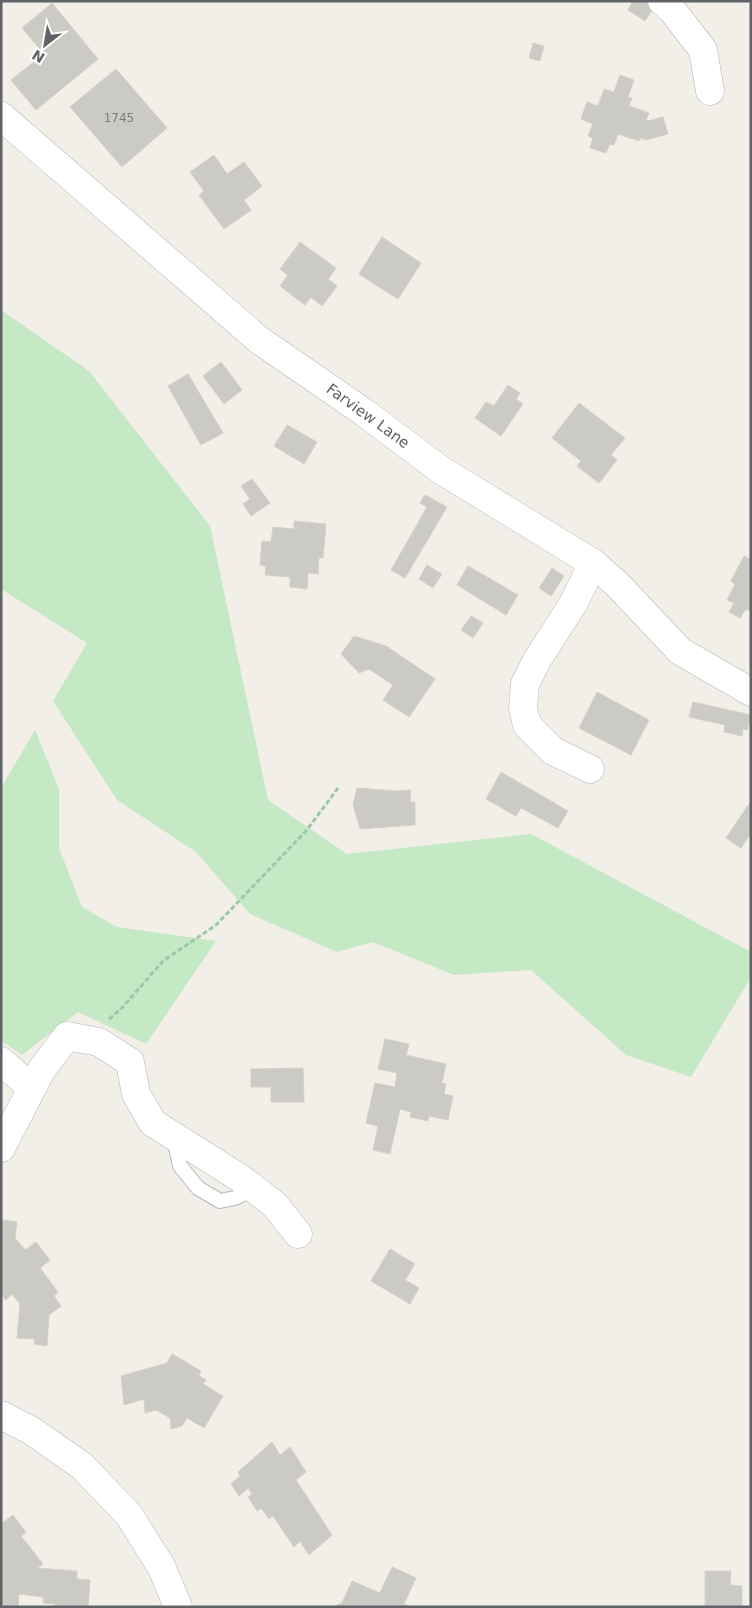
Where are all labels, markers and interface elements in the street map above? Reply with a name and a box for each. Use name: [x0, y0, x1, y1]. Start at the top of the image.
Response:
north arrow: [20, 20, 70, 70]
text: N: [29, 46, 47, 66]
house number: 1745: [104, 111, 134, 125]
street label: Farview Lane: [323, 380, 413, 452]

